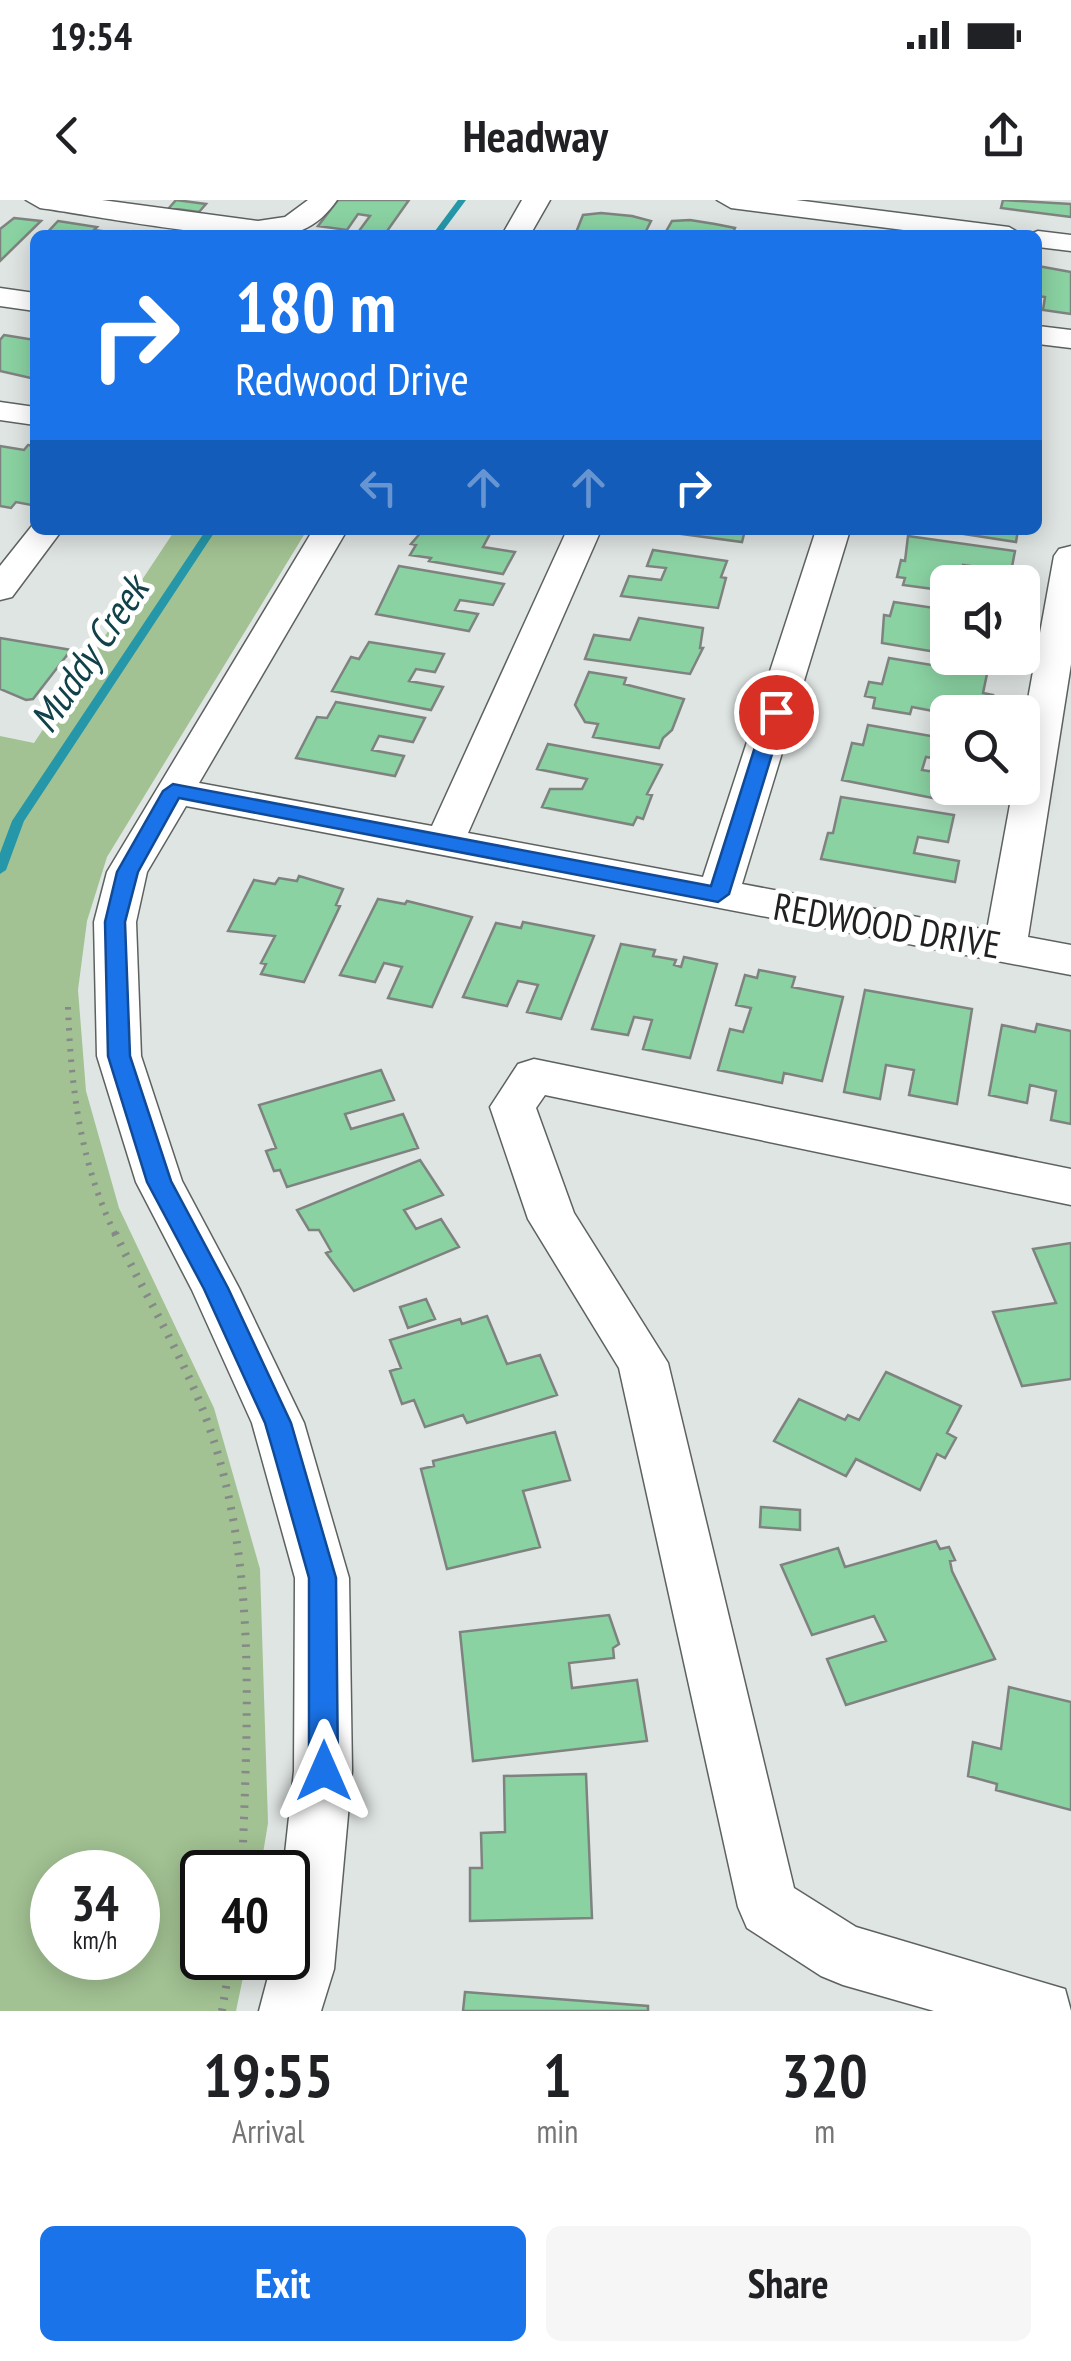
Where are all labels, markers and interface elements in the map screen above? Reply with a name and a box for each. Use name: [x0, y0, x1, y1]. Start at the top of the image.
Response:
text: 19:54: [50, 11, 132, 60]
text: Headway: [463, 106, 608, 164]
icon: back: [40, 108, 95, 163]
icon: share: [976, 108, 1031, 163]
text: 180 m: [235, 261, 396, 351]
icon: right: [70, 270, 200, 400]
text: Redwood Drive: [235, 349, 469, 407]
icon: left: [351, 460, 406, 515]
icon: ahead: [456, 460, 511, 515]
icon: ahead: [561, 460, 616, 515]
icon: right: [666, 460, 721, 515]
water label: Muddy Creek: [17, 562, 162, 741]
map controls: [930, 565, 1040, 805]
button: sound: [930, 565, 1040, 675]
pin: [734, 670, 819, 755]
icon: arrive: [749, 685, 804, 740]
button: search: [930, 695, 1040, 805]
street label: REDWOOD DRIVE: [770, 880, 1004, 969]
position arrow: [272, 1719, 376, 1823]
speed limit sign: 40: [180, 1850, 310, 1980]
text: 34: [71, 1870, 119, 1935]
text: km/h: [73, 1924, 117, 1956]
text: 19:55: [203, 2036, 333, 2114]
text: 1: [543, 2036, 572, 2114]
text: 320: [782, 2036, 868, 2114]
text: Arrival: [232, 2110, 304, 2152]
text: min: [536, 2110, 578, 2152]
text: m: [814, 2110, 835, 2152]
button: Exit: [40, 2226, 526, 2341]
button: Share: [546, 2226, 1031, 2341]

